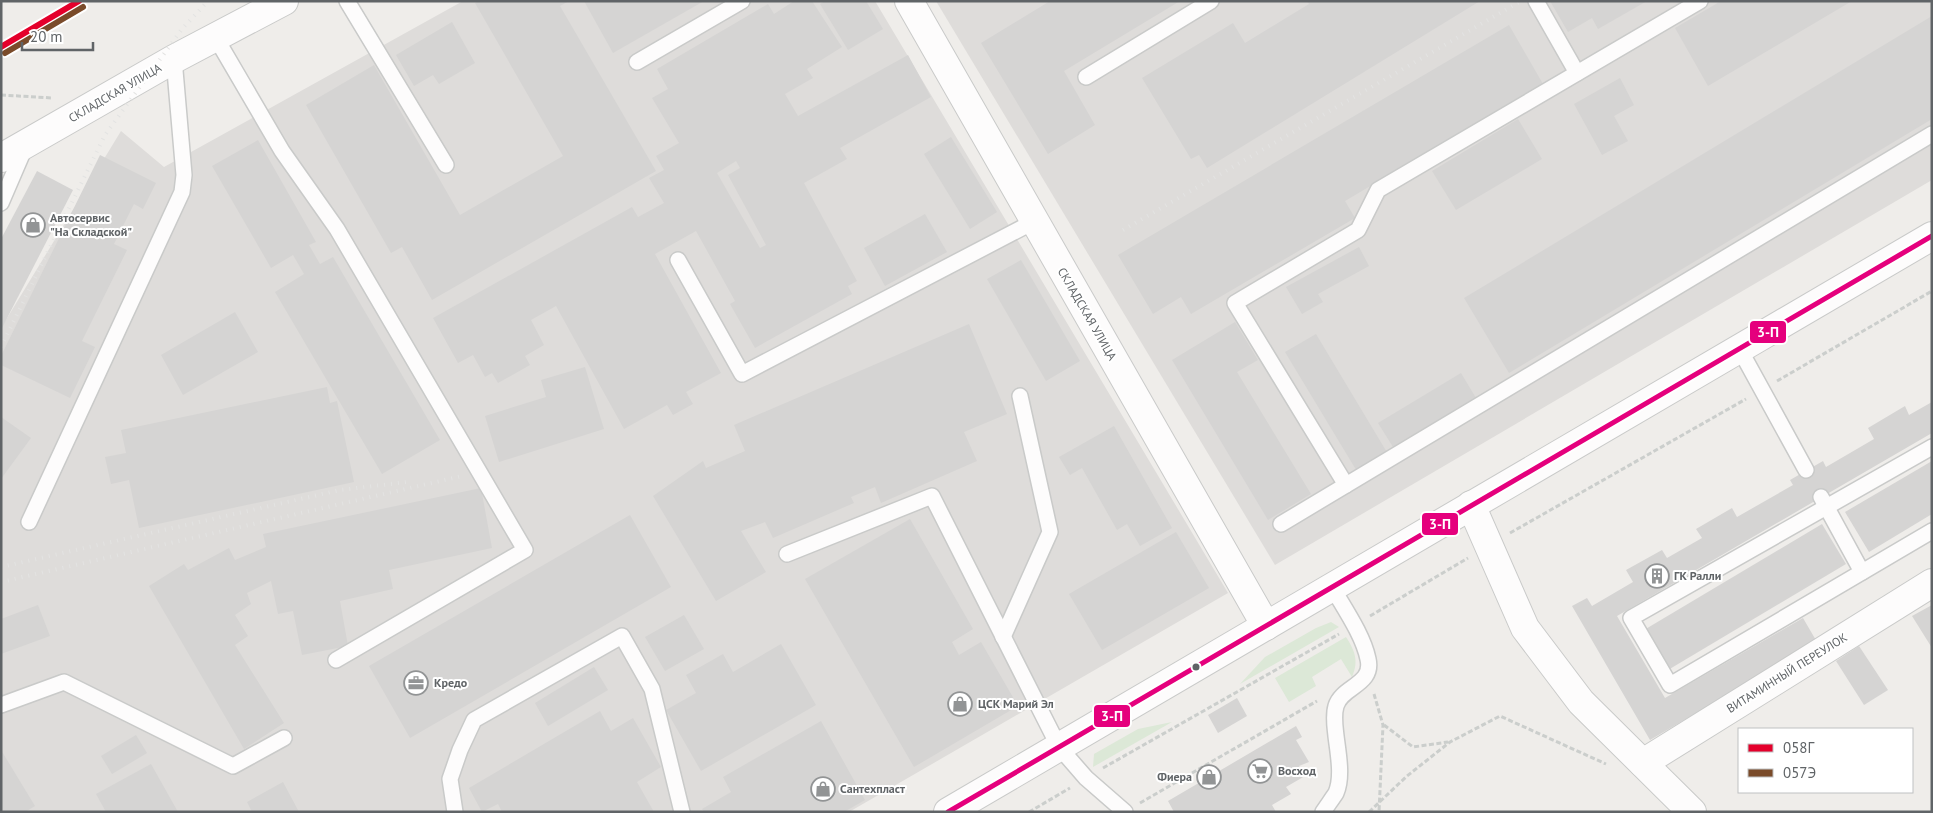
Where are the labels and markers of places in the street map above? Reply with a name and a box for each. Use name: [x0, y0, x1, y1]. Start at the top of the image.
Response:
place label: Автосервис "На Складской": [50, 210, 132, 239]
shop icon: Автосервис "На Складской": [20, 212, 46, 238]
building icon: ГК Ралли: [1644, 563, 1670, 589]
place label: ГК Ралли: [1674, 568, 1721, 583]
unlabelled marker: [1191, 662, 1201, 672]
office icon: Кредо: [403, 670, 429, 696]
place label: Кредо: [434, 675, 468, 690]
shop icon: ЦСК Марий Эл: [947, 691, 973, 717]
place label: ЦСК Марий Эл: [978, 696, 1054, 711]
supermarket icon: Восход: [1247, 758, 1273, 784]
place label: Восход: [1278, 763, 1316, 778]
shop icon: Фиера: [1196, 764, 1222, 790]
place label: Фиера: [1157, 769, 1192, 784]
shop icon: Сантехпласт: [810, 776, 836, 802]
place label: Сантехпласт: [840, 781, 905, 796]

